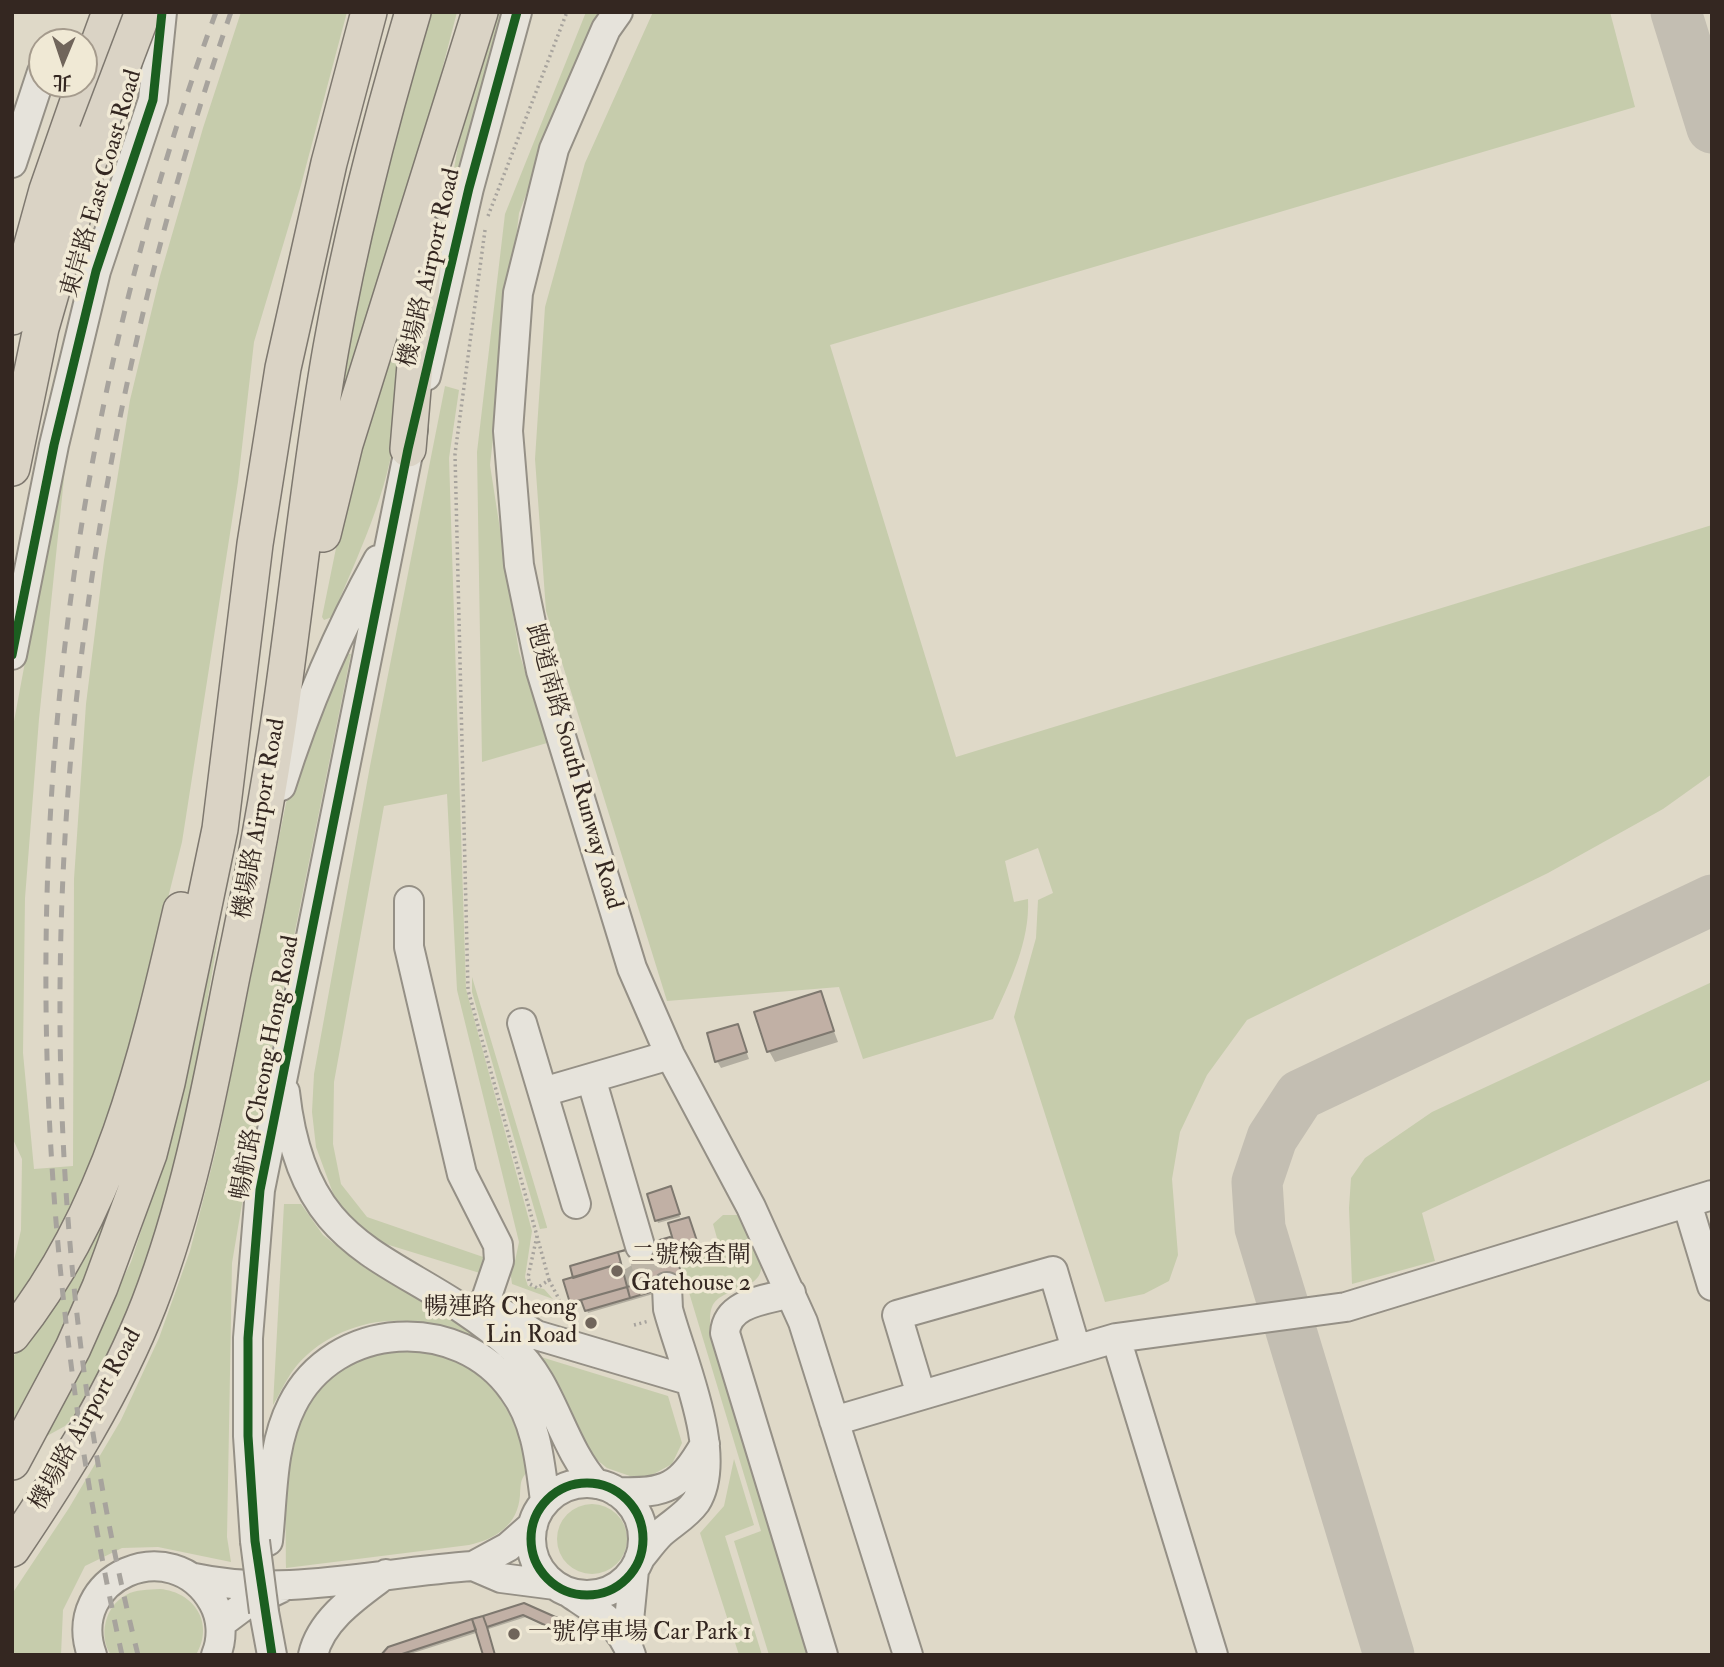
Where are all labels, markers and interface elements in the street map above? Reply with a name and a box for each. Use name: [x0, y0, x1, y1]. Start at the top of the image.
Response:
north arrow: [28, 28, 98, 98]
street label: 東岸路 East Coast Road: [57, 67, 149, 301]
text: 北: [52, 70, 72, 94]
street label: 機場路 Airport Road: [394, 166, 468, 370]
street label: 跑道南路 South Runway Road: [518, 621, 628, 913]
street label: 機場路 Airport Road: [229, 716, 293, 922]
street label: 暢航路 Cheong Hong Road: [227, 934, 307, 1202]
place label: 二號檢查閘 Gatehouse 2: [631, 1243, 751, 1299]
marker: 二號檢查閘 Gatehouse 2: [609, 1263, 625, 1279]
place label: 暢連路 Cheong Lin Road: [424, 1295, 577, 1351]
marker: 暢連路 Cheong Lin Road: [583, 1315, 599, 1331]
street label: 機場路 Airport Road: [25, 1324, 149, 1516]
place label: 一號停車場 Car Park 1: [528, 1620, 752, 1648]
marker: 一號停車場 Car Park 1: [506, 1626, 522, 1642]

